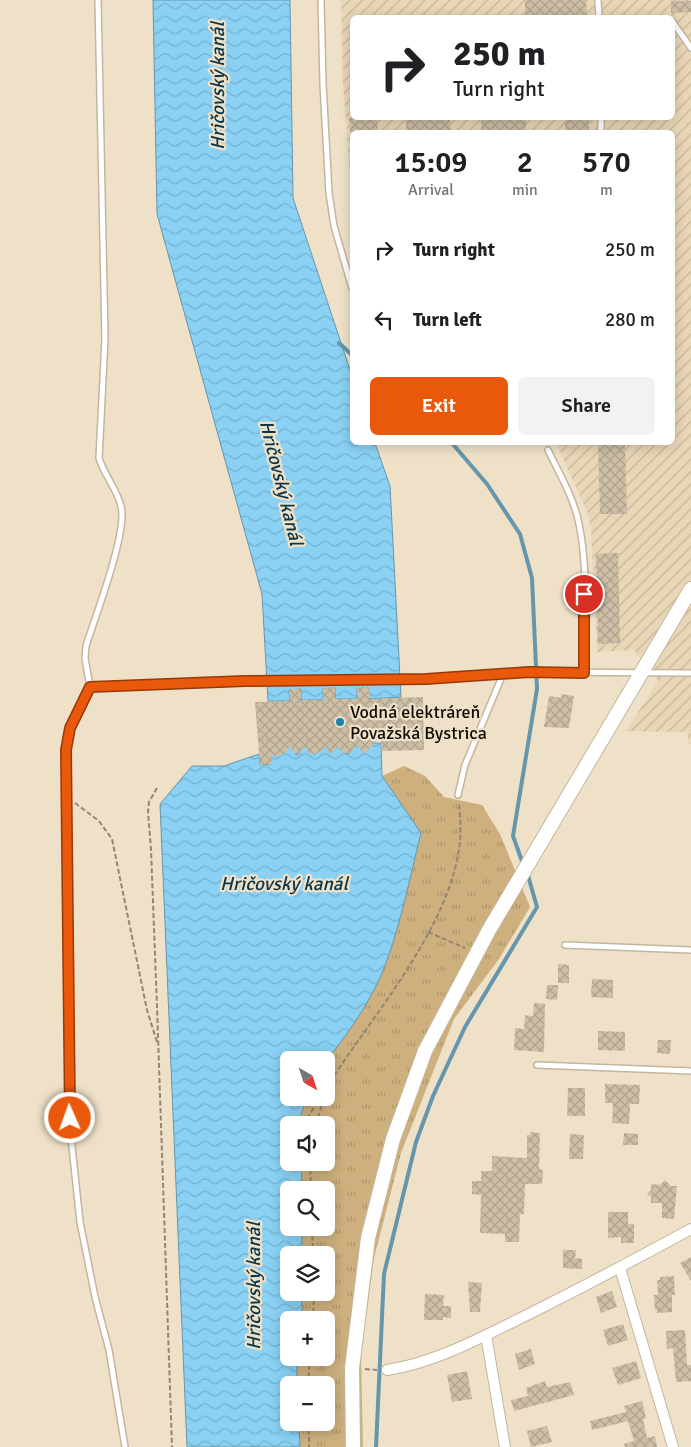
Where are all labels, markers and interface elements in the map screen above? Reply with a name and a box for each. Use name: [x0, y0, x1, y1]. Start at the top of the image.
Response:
water label: Hričovský kanál: [206, 21, 230, 150]
text: 250 m: [453, 32, 546, 75]
icon: right: [370, 35, 435, 100]
text: Turn right: [453, 75, 545, 102]
text: 15:09: [394, 144, 468, 181]
text: 2: [517, 144, 533, 181]
text: 570: [582, 144, 631, 181]
text: Arrival: [408, 180, 454, 200]
text: min: [512, 180, 538, 200]
text: m: [600, 180, 613, 200]
icon: right: [370, 236, 398, 264]
text: Turn right: [413, 238, 495, 262]
text: 250 m: [605, 238, 655, 262]
icon: left: [370, 306, 398, 334]
text: Turn left: [413, 308, 482, 332]
text: 280 m: [605, 308, 655, 332]
button: Exit: [370, 377, 508, 435]
button: Share: [518, 377, 655, 435]
water label: Hričovský kanál: [254, 418, 308, 549]
pin: [563, 573, 605, 615]
icon: arrive: [570, 580, 598, 608]
place label: Vodná elektráreň Považská Bystrica: [350, 701, 487, 744]
marker: Vodná elektráreň Považská Bystrica: [334, 716, 346, 728]
water label: Hričovský kanál: [220, 872, 349, 896]
north arrow: [280, 1051, 335, 1106]
map controls: [280, 1051, 335, 1431]
position arrow: [43, 1091, 95, 1143]
button: sound: [280, 1116, 335, 1171]
button: search: [280, 1181, 335, 1236]
water label: Hričovský kanál: [242, 1221, 266, 1350]
button: layers: [280, 1246, 335, 1301]
button: +: [280, 1311, 335, 1366]
button: −: [280, 1376, 335, 1431]

